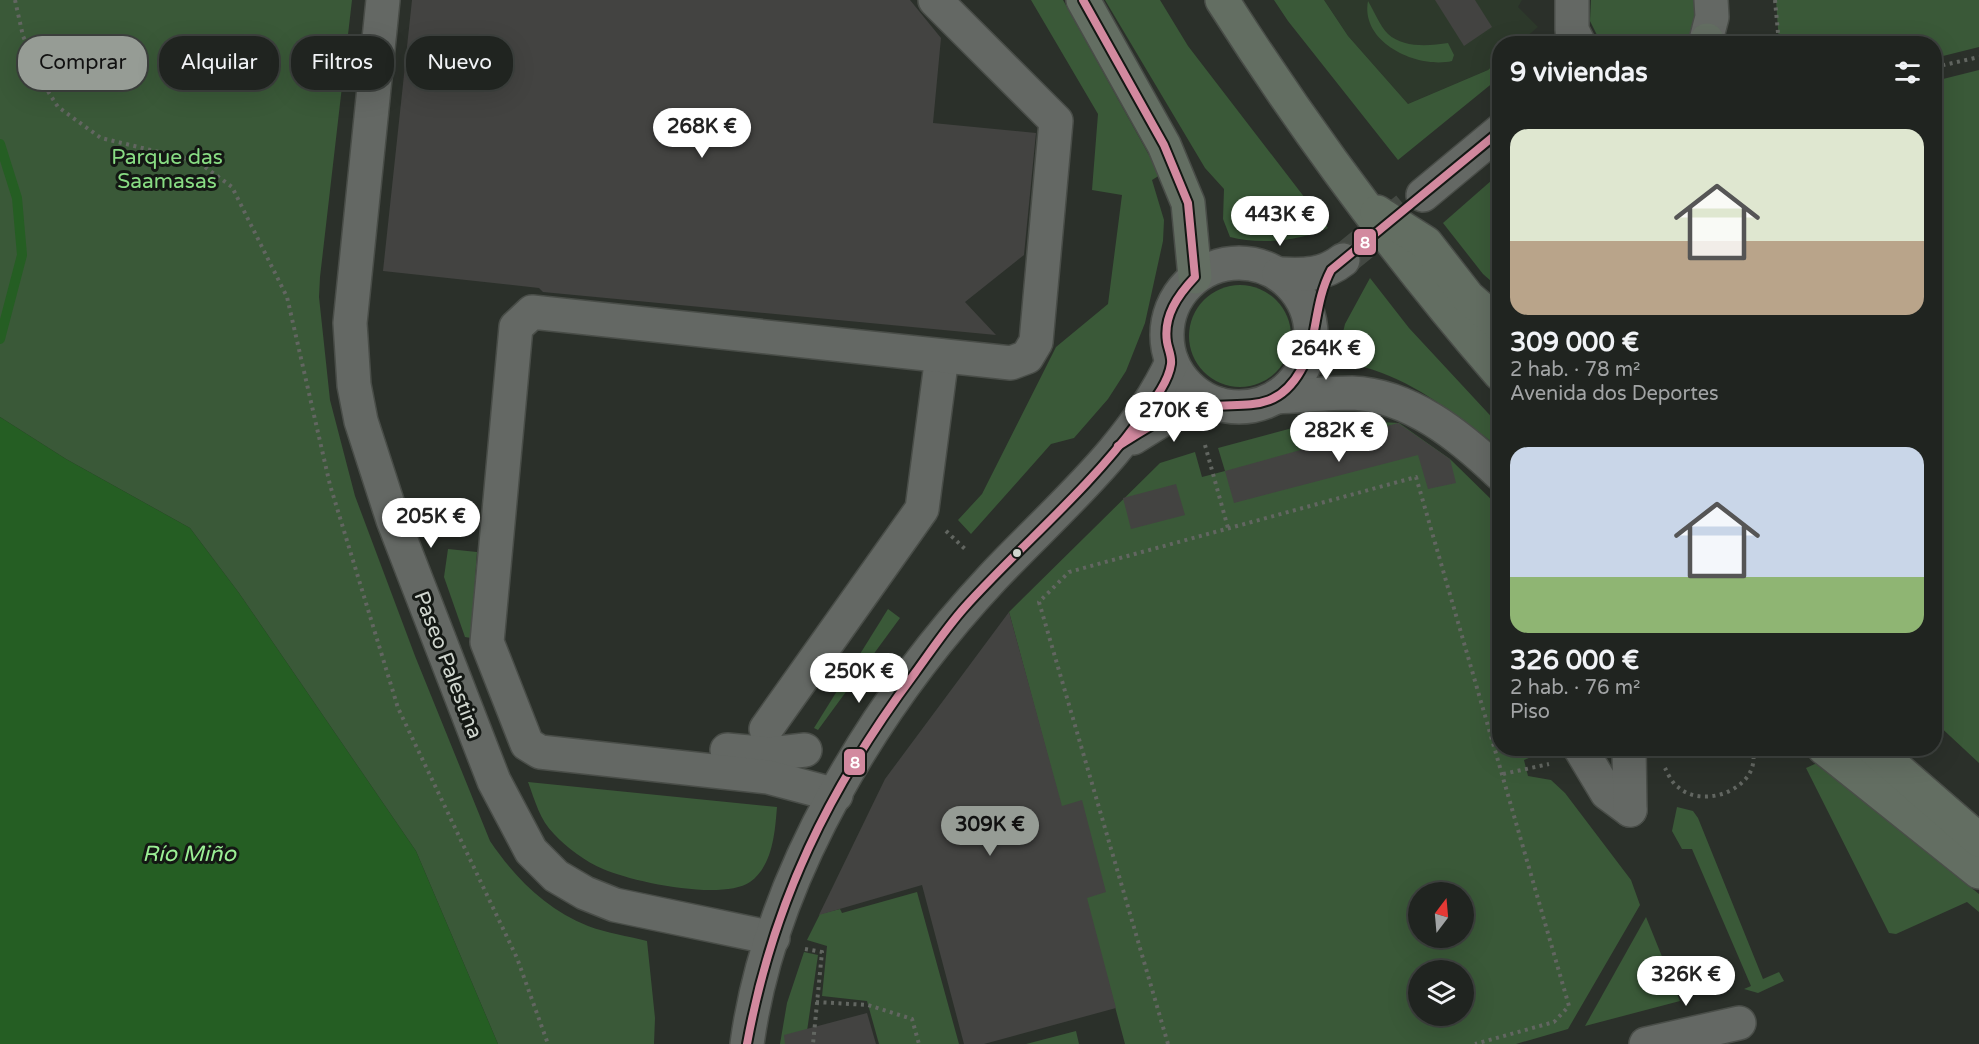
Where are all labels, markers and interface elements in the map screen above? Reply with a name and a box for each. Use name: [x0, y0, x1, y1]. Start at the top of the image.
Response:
chip: Comprar: [18, 36, 147, 90]
chip: Alquilar: [159, 36, 279, 90]
chip: Filtros: [291, 36, 394, 90]
chip: Nuevo: [406, 36, 513, 90]
icon: filters: [1891, 56, 1924, 89]
text: 9 viviendas: [1510, 57, 1648, 88]
pin: 268K €: [653, 108, 751, 159]
text: 268K €: [667, 115, 737, 139]
park label: Parque das Saamasas: [111, 145, 223, 194]
icon: home: [1663, 168, 1771, 276]
pin: 443K €: [1231, 196, 1329, 247]
text: 443K €: [1245, 203, 1315, 227]
line badge: 8: [1353, 228, 1377, 256]
text: 8: [1360, 233, 1370, 253]
text: 309 000 €: [1510, 327, 1639, 358]
pin: 264K €: [1277, 330, 1375, 381]
text: 264K €: [1291, 337, 1361, 361]
text: 2 hab. · 78 m²: [1510, 358, 1640, 382]
text: Avenida dos Deportes: [1510, 382, 1719, 406]
pin: 270K €: [1125, 392, 1223, 443]
text: 270K €: [1139, 399, 1209, 423]
pin: 282K €: [1290, 412, 1388, 463]
text: 282K €: [1304, 419, 1374, 443]
icon: home: [1663, 486, 1771, 594]
pin: 205K €: [382, 498, 480, 549]
text: 205K €: [396, 505, 466, 529]
unlabelled marker: [1011, 547, 1023, 559]
street label: Paseo Palestina: [408, 588, 488, 742]
text: 326 000 €: [1510, 645, 1639, 676]
pin: 250K €: [810, 653, 908, 704]
text: 250K €: [824, 660, 894, 684]
text: 2 hab. · 76 m²: [1510, 676, 1640, 700]
text: Piso: [1510, 700, 1550, 724]
line badge: 8: [843, 748, 866, 776]
text: 8: [850, 753, 860, 773]
pin: 309K €: [941, 806, 1039, 857]
text: 309K €: [955, 813, 1025, 837]
water label: Río Miño: [142, 841, 237, 867]
north arrow: [1408, 882, 1474, 948]
map controls: [1408, 882, 1474, 1026]
pin: 326K €: [1637, 956, 1735, 1007]
button: layers: [1408, 960, 1474, 1026]
text: 326K €: [1651, 963, 1721, 987]

